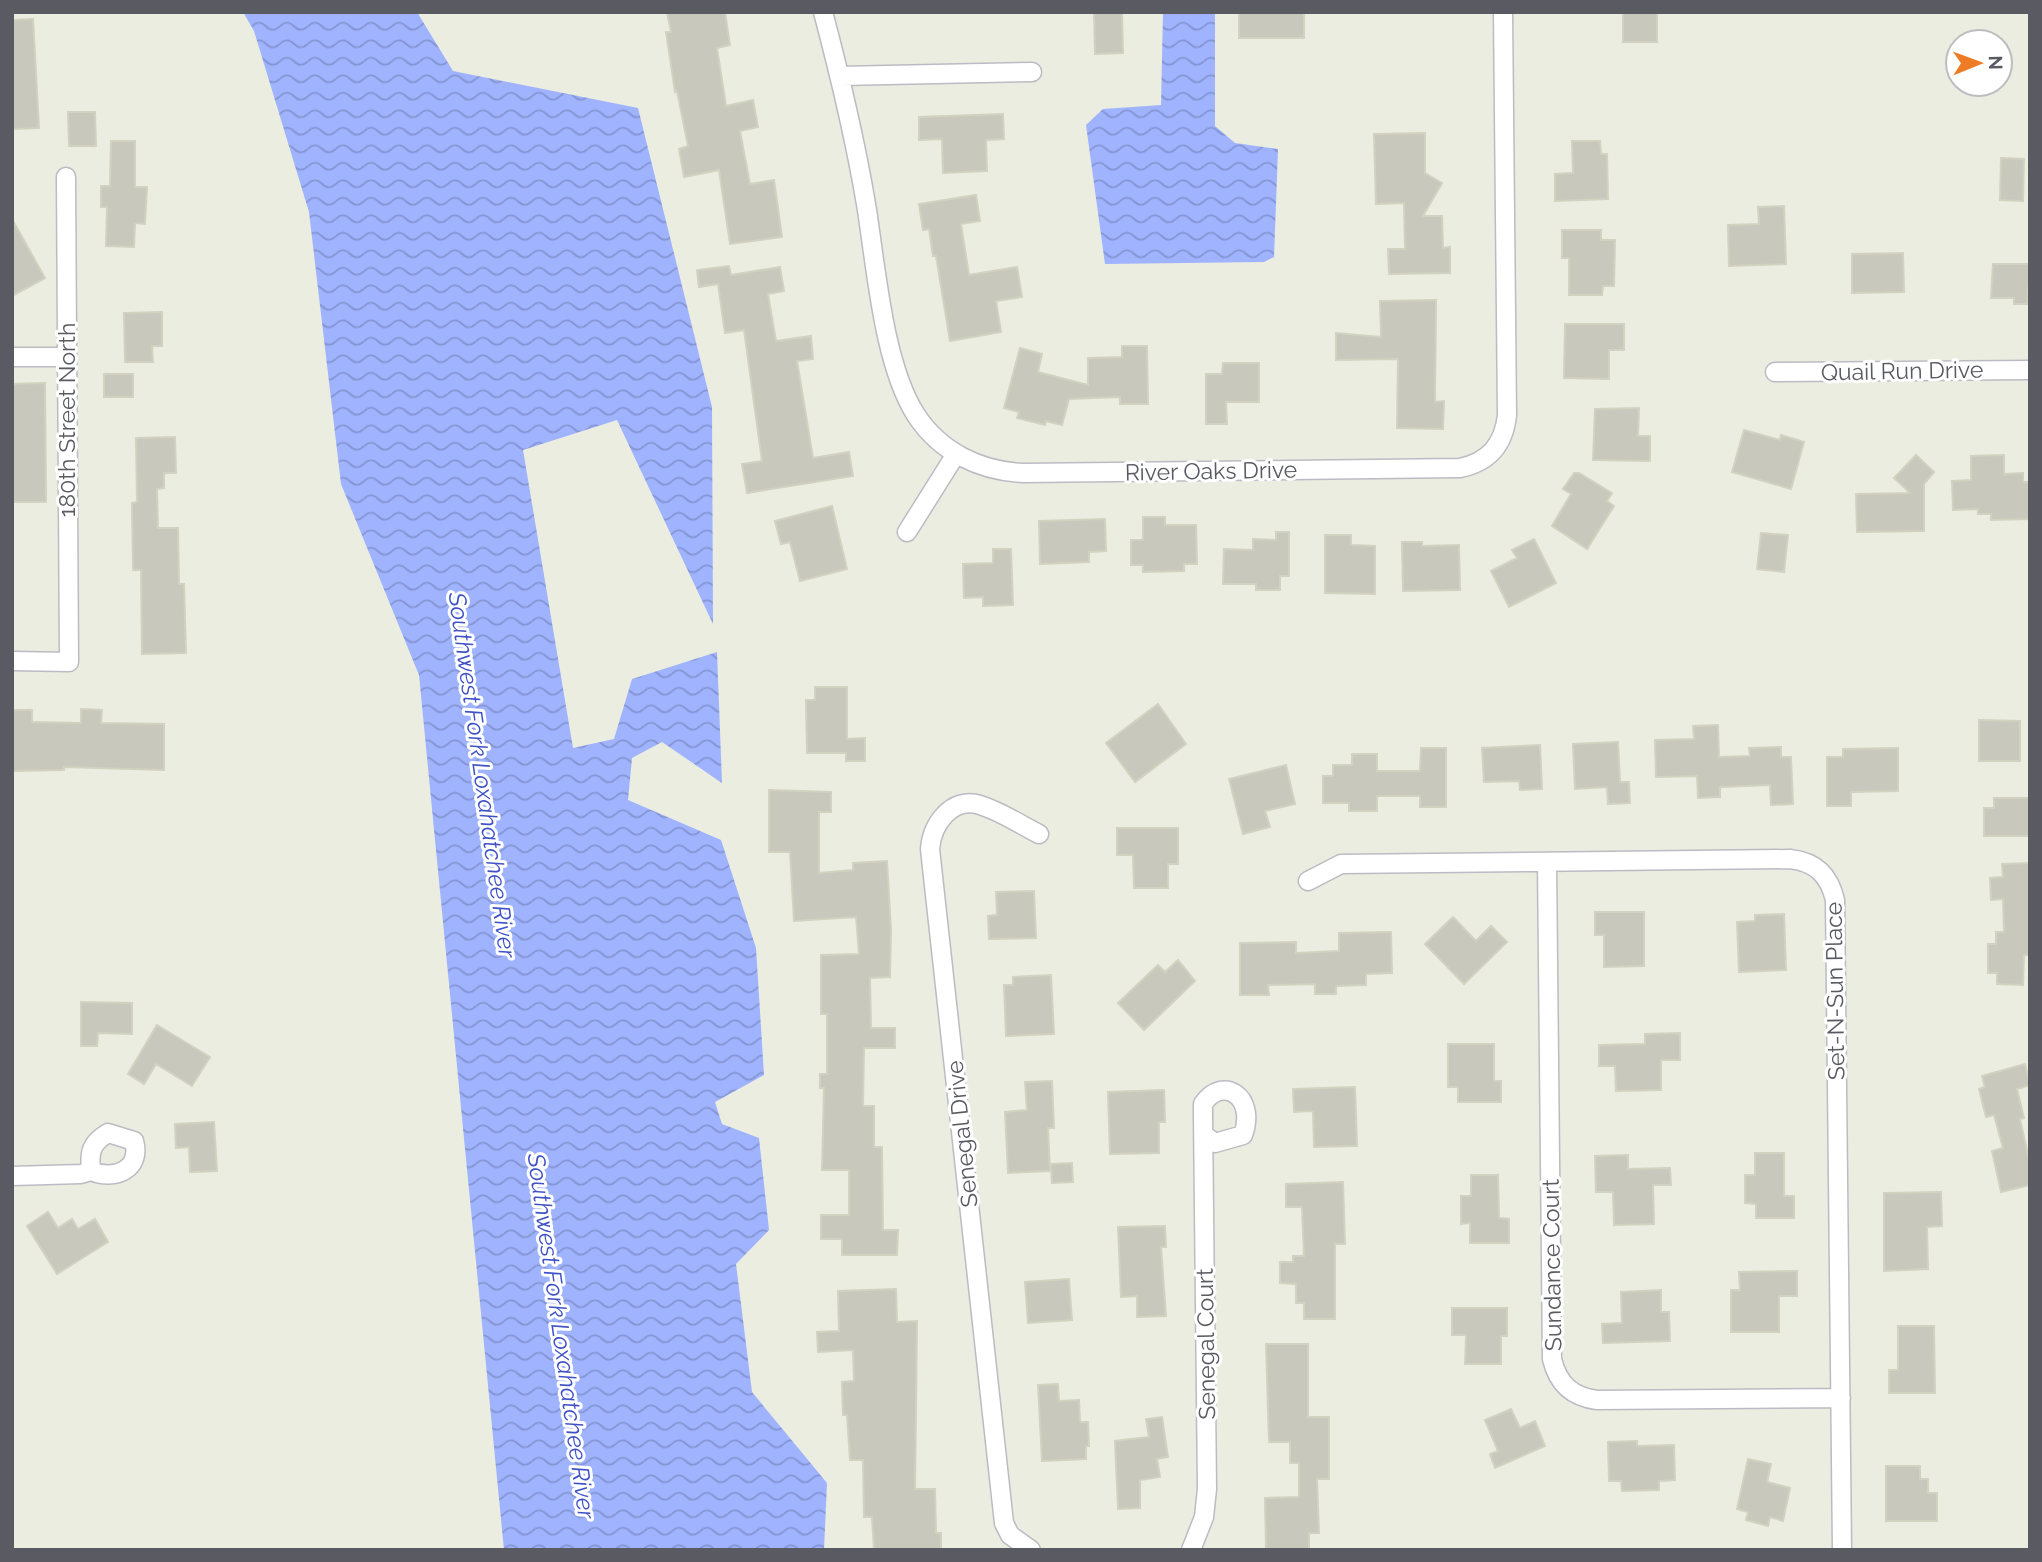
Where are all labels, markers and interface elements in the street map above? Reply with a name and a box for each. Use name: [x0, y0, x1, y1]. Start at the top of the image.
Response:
north arrow: [1944, 28, 2014, 98]
text: N: [1985, 55, 2007, 70]
street label: 180th Street North: [53, 323, 80, 517]
street label: Quail Run Drive: [1821, 356, 1983, 385]
street label: River Oaks Drive: [1125, 455, 1297, 486]
water label: Southwest Fork Loxahatchee River: [442, 589, 523, 960]
street label: Set-N-Sun Place: [1819, 902, 1850, 1080]
street label: Senegal Drive: [940, 1059, 983, 1209]
water label: Southwest Fork Loxahatchee River: [521, 1150, 602, 1521]
street label: Sundance Court: [1536, 1178, 1566, 1351]
street label: Senegal Court: [1191, 1268, 1220, 1420]

